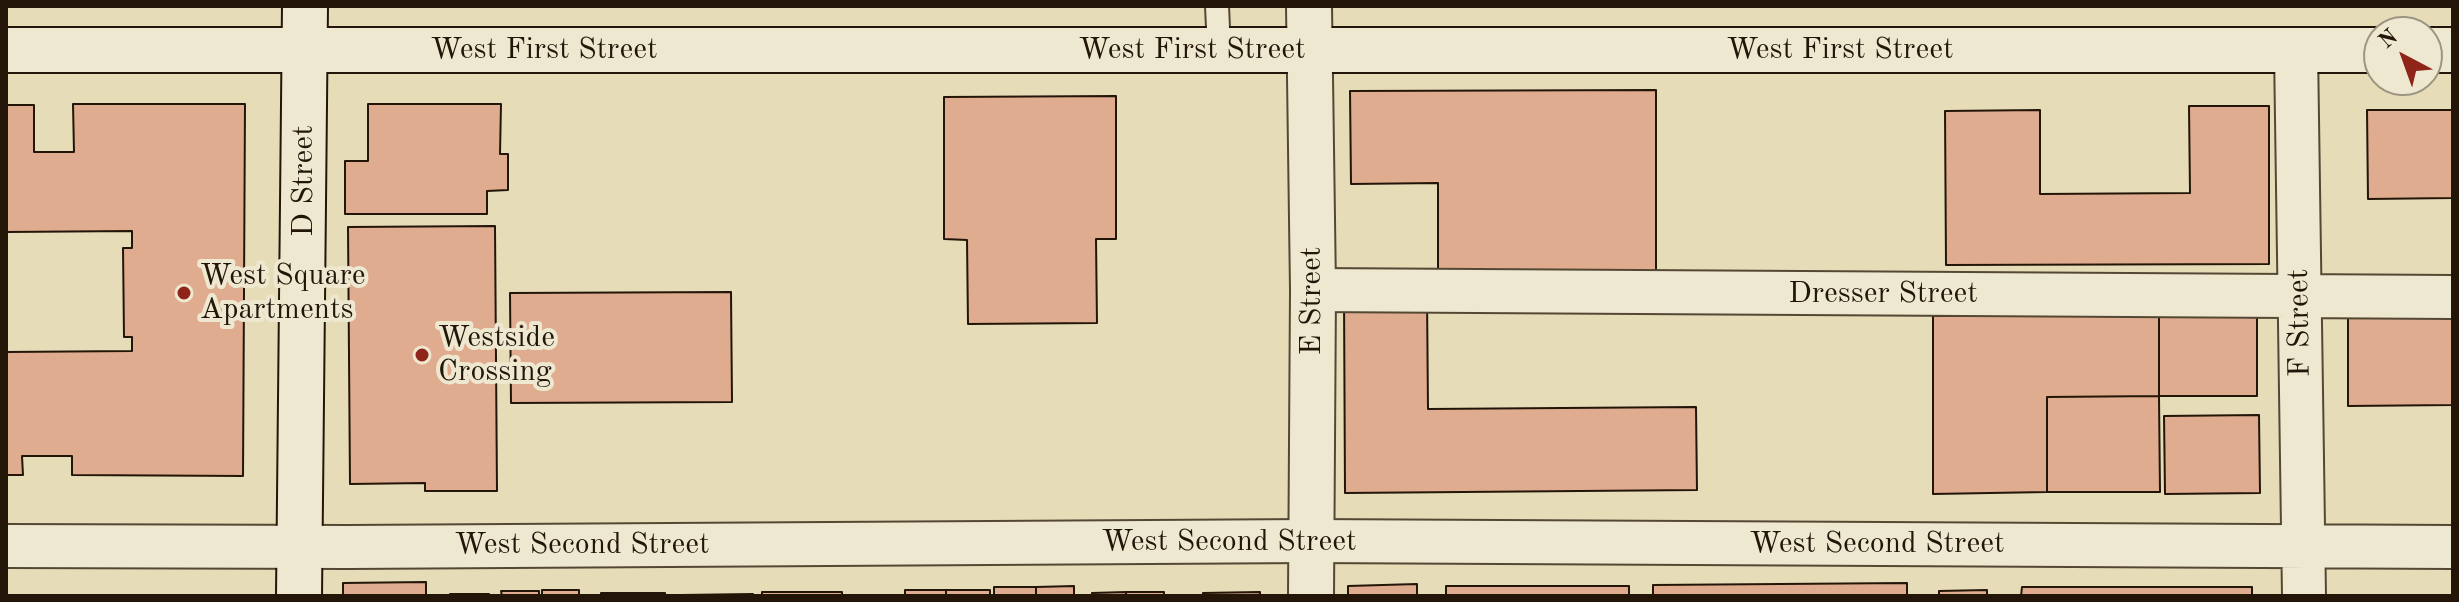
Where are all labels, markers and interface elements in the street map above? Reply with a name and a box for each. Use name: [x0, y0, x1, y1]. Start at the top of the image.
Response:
north arrow: [2363, 16, 2443, 96]
text: N: [2375, 26, 2402, 53]
street label: West First Street: [431, 32, 657, 68]
street label: West First Street: [1079, 32, 1305, 68]
street label: West First Street: [1727, 32, 1953, 68]
street label: D Street: [286, 125, 322, 237]
street label: E Street: [1294, 247, 1330, 355]
place label: West Square Apartments: [200, 258, 365, 328]
street label: F Street: [2281, 269, 2319, 377]
street label: Dresser Street: [1788, 276, 1978, 312]
marker: West Square Apartments: [175, 284, 193, 302]
place label: Westside Crossing: [438, 320, 555, 390]
marker: Westside Crossing: [413, 346, 431, 364]
street label: West Second Street: [1102, 524, 1356, 560]
street label: West Second Street: [1750, 526, 2004, 562]
street label: West Second Street: [455, 527, 709, 563]

